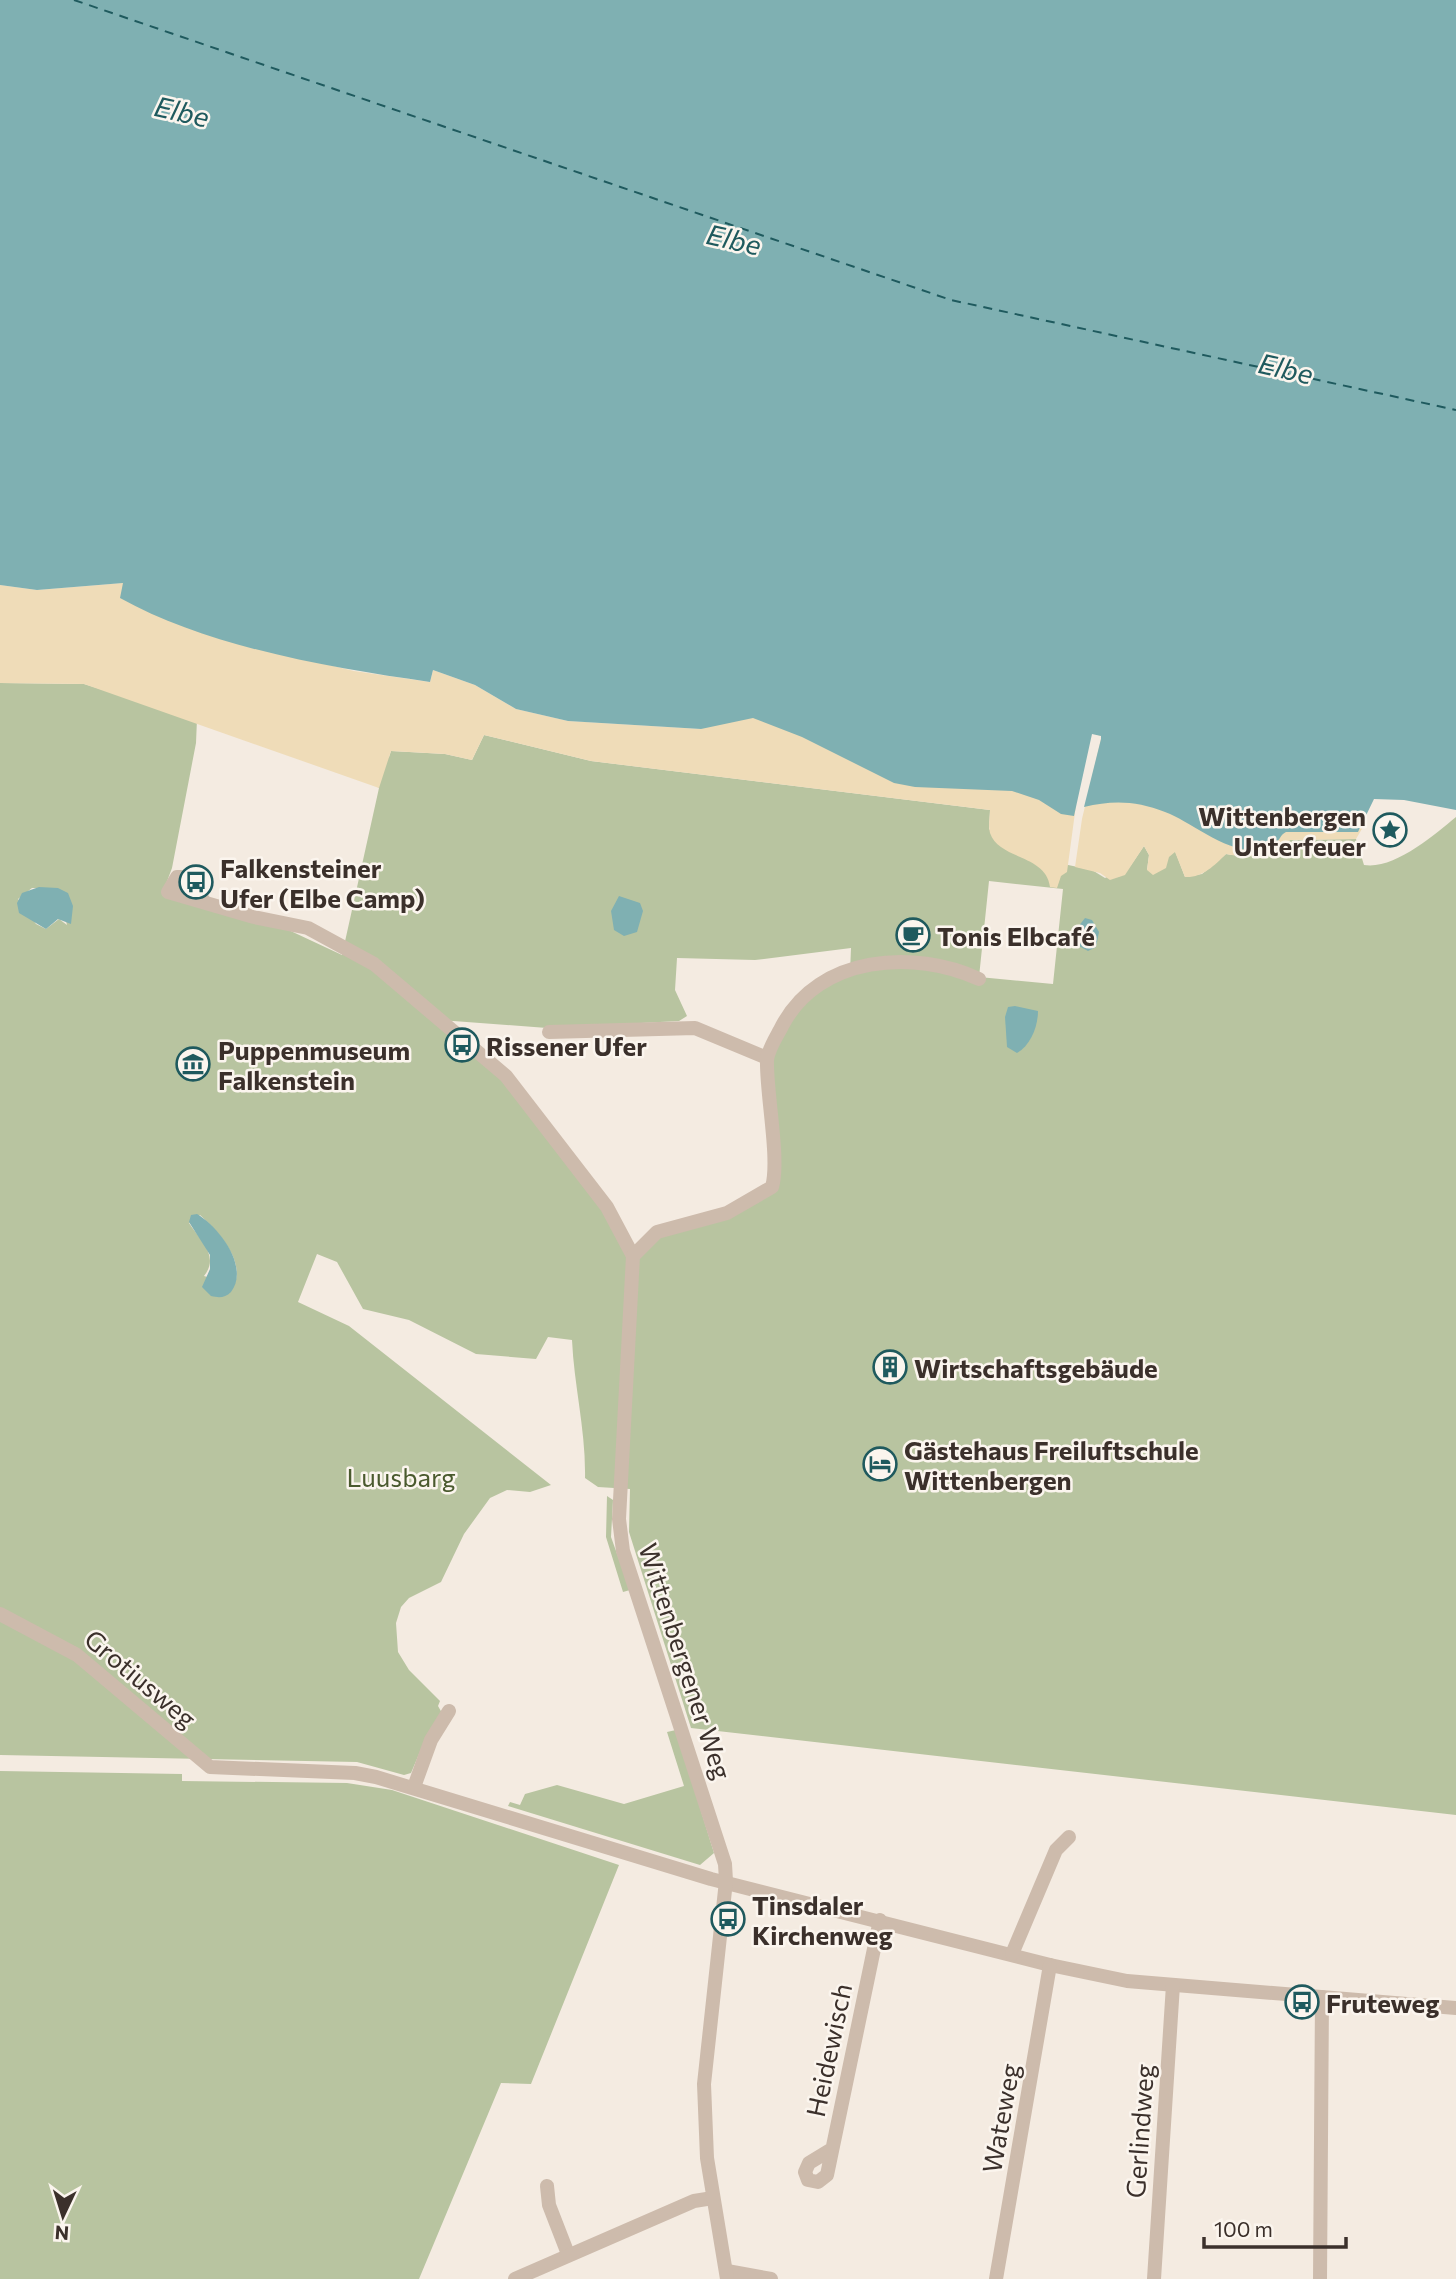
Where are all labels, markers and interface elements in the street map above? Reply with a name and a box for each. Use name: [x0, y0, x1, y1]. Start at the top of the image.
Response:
water label: Elbe: [151, 88, 213, 134]
water label: Elbe: [703, 216, 765, 262]
water label: Elbe: [1255, 345, 1317, 391]
place label: Wittenbergen Unterfeuer: [1198, 800, 1366, 861]
place icon: Wittenbergen Unterfeuer: [1371, 811, 1409, 849]
place label: Falkensteiner Ufer (Elbe Camp): [220, 852, 425, 913]
bus stop icon: Falkensteiner Ufer (Elbe Camp): [177, 863, 215, 901]
cafe icon: Tonis Elbcafé: [894, 916, 932, 954]
place label: Tonis Elbcafé: [937, 920, 1095, 951]
bus stop icon: Rissener Ufer: [443, 1026, 481, 1064]
place label: Rissener Ufer: [486, 1030, 647, 1061]
place label: Puppenmuseum Falkenstein: [218, 1034, 410, 1095]
museum icon: Puppenmuseum Falkenstein: [174, 1045, 212, 1083]
building icon: Wirtschaftsgebäude: [871, 1348, 909, 1386]
place label: Wirtschaftsgebäude: [914, 1352, 1158, 1383]
place label: Gästehaus Freiluftschule Wittenbergen: [904, 1434, 1199, 1495]
hotel icon: Gästehaus Freiluftschule Wittenbergen: [861, 1445, 899, 1483]
park label: Luusbarg: [346, 1461, 456, 1492]
street label: Wittenbergener Weg: [633, 1539, 739, 1783]
street label: Grotiusweg: [79, 1622, 203, 1734]
place label: Tinsdaler Kirchenweg: [752, 1889, 893, 1950]
bus stop icon: Tinsdaler Kirchenweg: [709, 1900, 747, 1938]
street label: Heidewisch: [799, 1981, 857, 2119]
bus stop icon: Fruteweg: [1283, 1983, 1321, 2021]
place label: Fruteweg: [1326, 1987, 1440, 2018]
street label: Wateweg: [975, 2061, 1025, 2175]
street label: Gerlindweg: [1119, 2063, 1159, 2199]
north arrow: [28, 2181, 98, 2251]
scale bar: [1204, 2206, 1346, 2250]
text: 100 m: [1214, 2216, 1273, 2241]
text: N: [54, 2221, 70, 2245]

